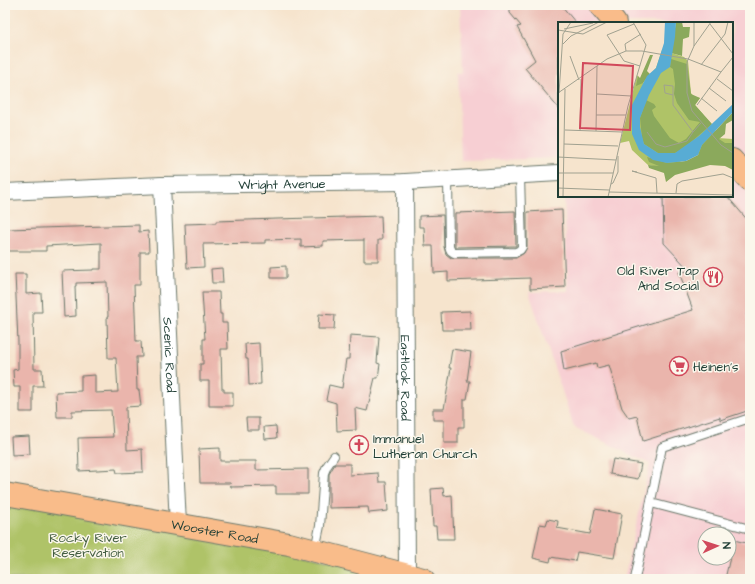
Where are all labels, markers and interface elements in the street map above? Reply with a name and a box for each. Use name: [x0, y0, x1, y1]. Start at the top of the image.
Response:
inset map: [558, 22, 733, 197]
street label: Wright Avenue: [238, 175, 326, 195]
place label: Old River Tap And Social: [617, 262, 699, 295]
restaurant icon: Old River Tap And Social: [702, 266, 724, 288]
street label: Scenic Road: [158, 317, 180, 393]
street label: Eastlook Road: [396, 335, 414, 421]
supermarket icon: Heinen's: [668, 355, 690, 377]
place label: Heinen's: [693, 358, 739, 376]
place label: Immanuel Lutheran Church: [373, 430, 477, 463]
church icon: Immanuel Lutheran Church: [348, 434, 370, 456]
street label: Wooster Road: [170, 515, 260, 548]
north arrow: [697, 526, 737, 566]
park label: Rocky River Reservation: [49, 529, 127, 562]
text: N: [719, 542, 734, 549]

